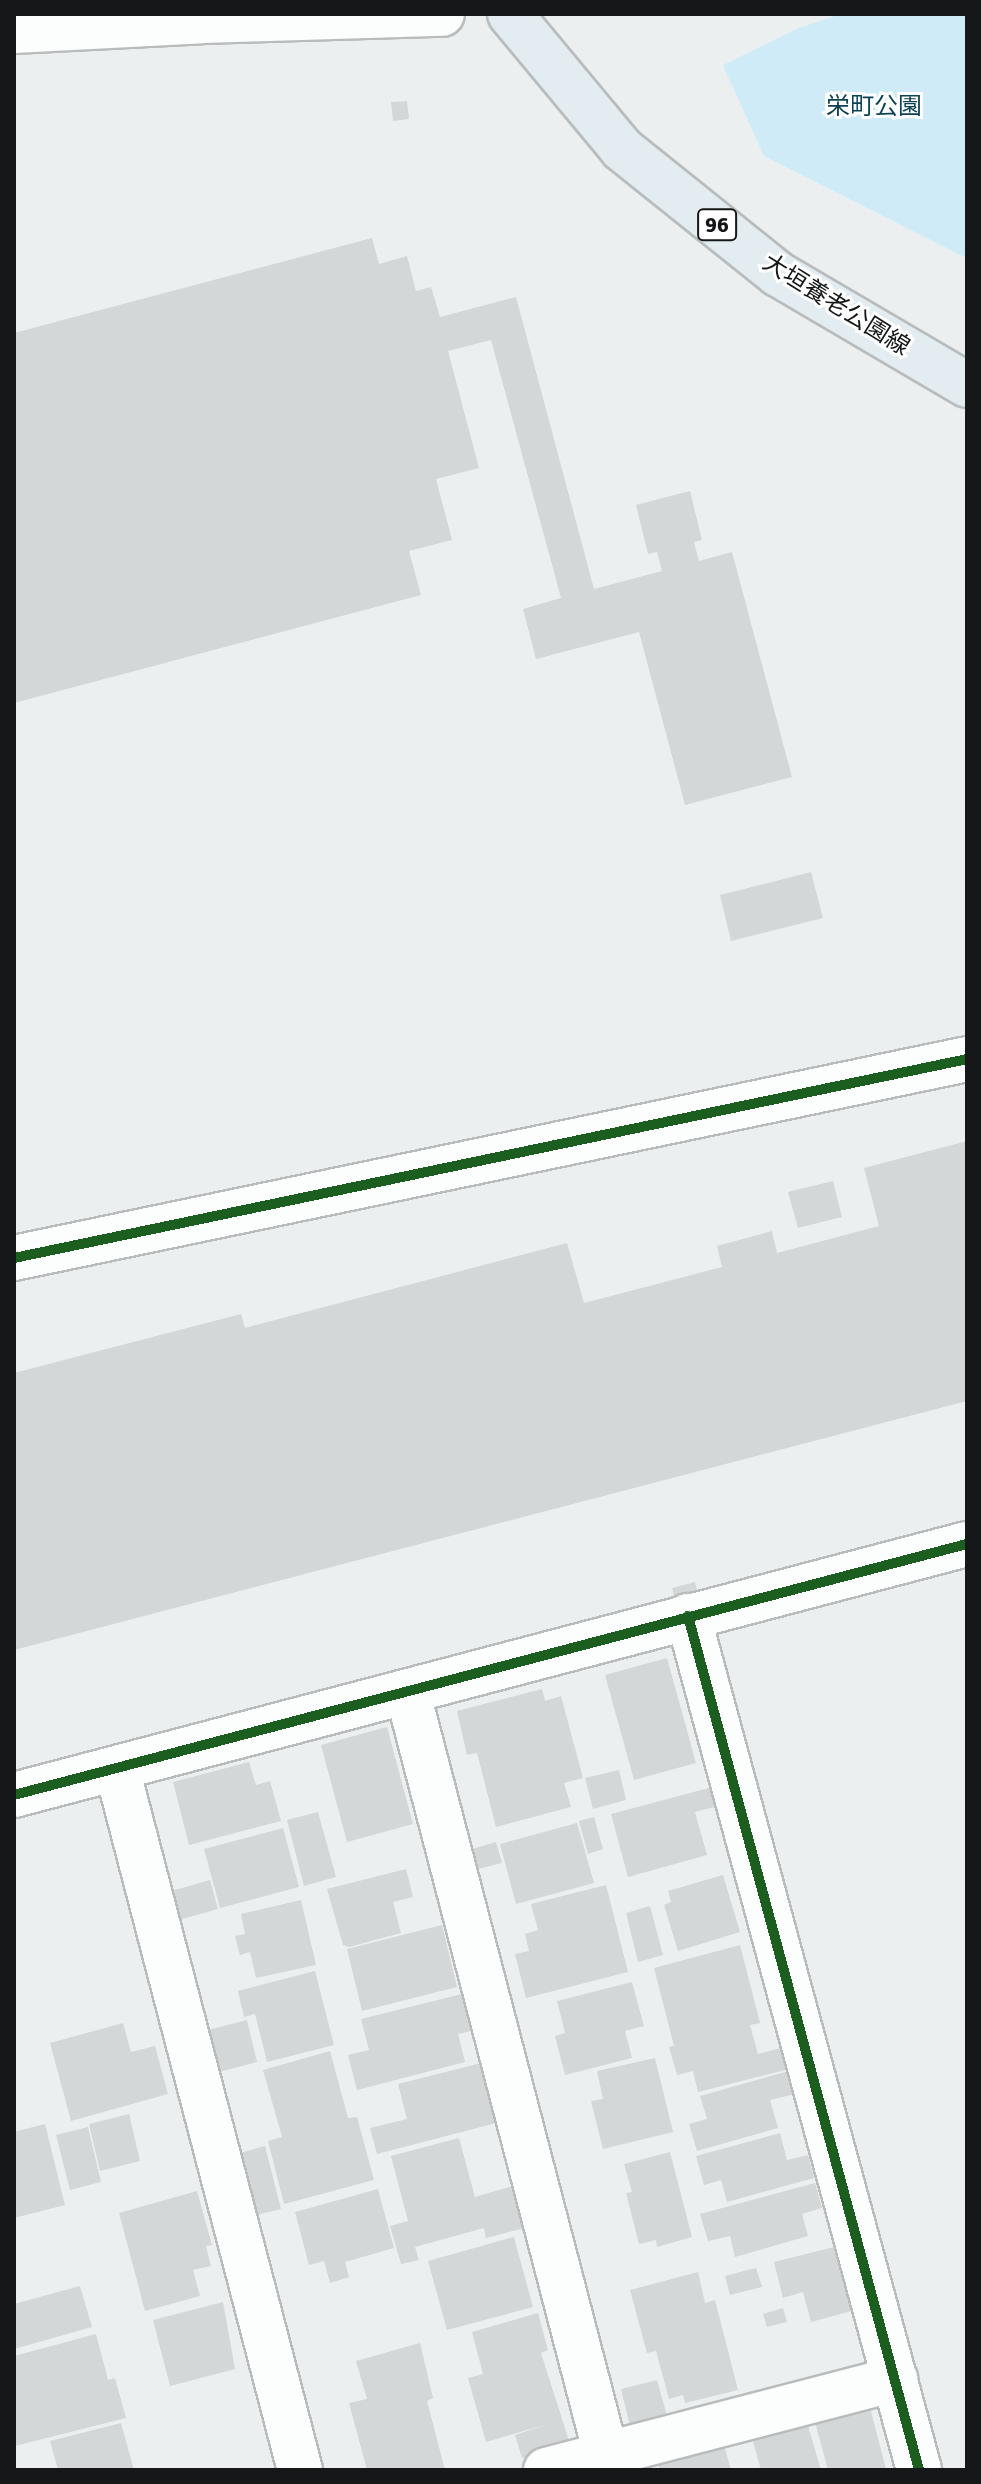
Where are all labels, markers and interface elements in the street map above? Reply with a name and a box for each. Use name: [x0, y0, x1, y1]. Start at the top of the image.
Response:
park label: 栄町公園: [826, 93, 922, 121]
road number: 96: [697, 207, 737, 243]
street label: 大垣養老公園線: [757, 248, 915, 362]

